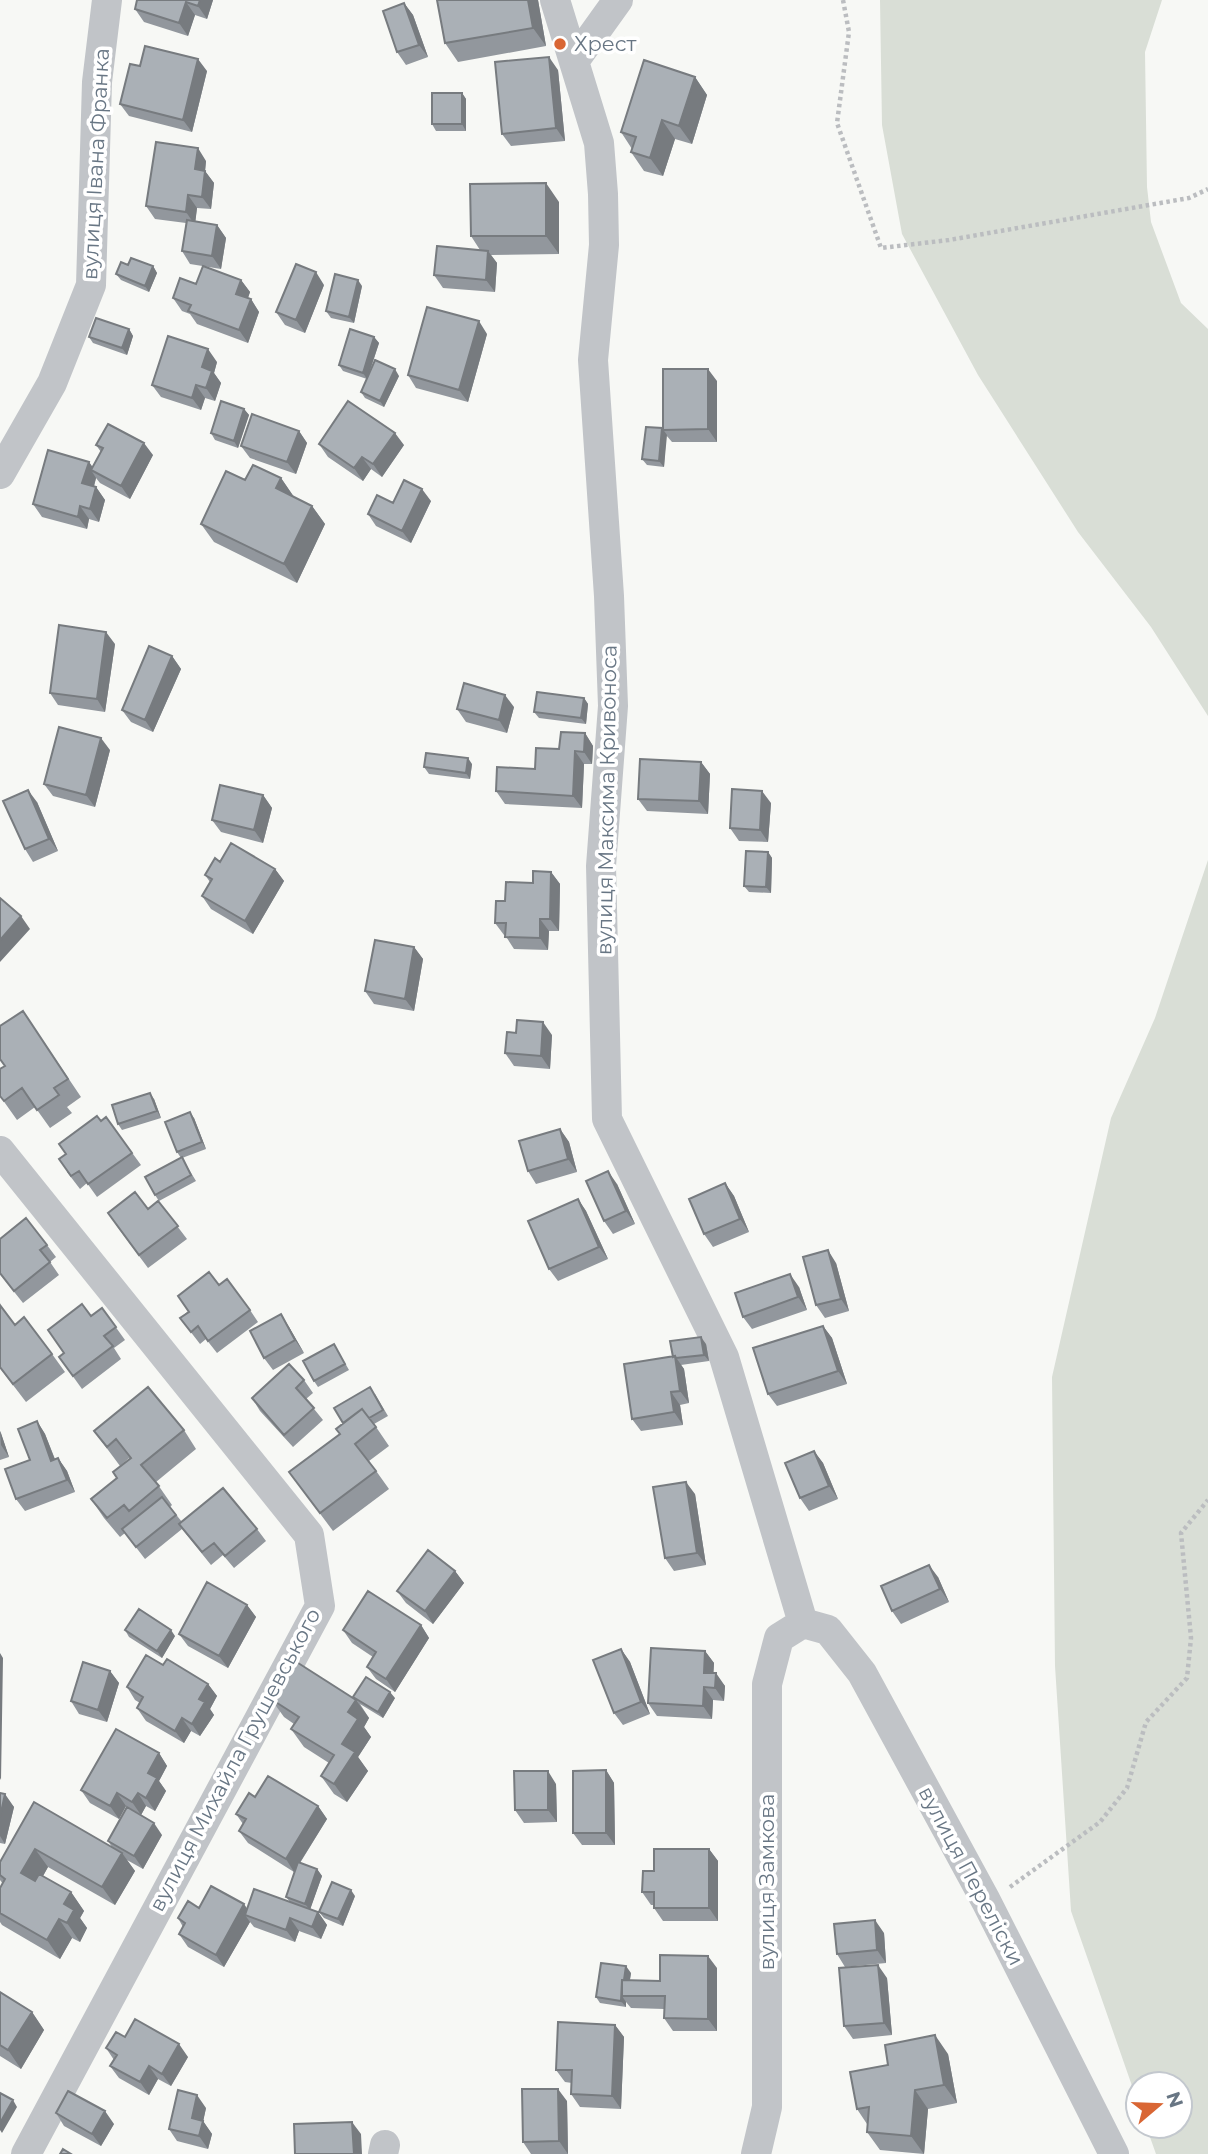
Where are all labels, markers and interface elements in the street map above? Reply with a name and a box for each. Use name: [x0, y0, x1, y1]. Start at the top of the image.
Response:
place label: Хрест: [574, 31, 636, 56]
marker: Хрест: [552, 36, 568, 52]
street label: вулиця Івана Франка: [77, 47, 114, 280]
street label: вулиця Максима Кривоноса: [591, 645, 622, 955]
street label: вулиця Михайла Грушевського: [144, 1604, 325, 1916]
street label: вулиця Переліски: [914, 1782, 1029, 1970]
street label: вулиця Замкова: [754, 1794, 779, 1970]
north arrow: [1124, 2070, 1194, 2140]
text: N: [1161, 2089, 1188, 2111]

